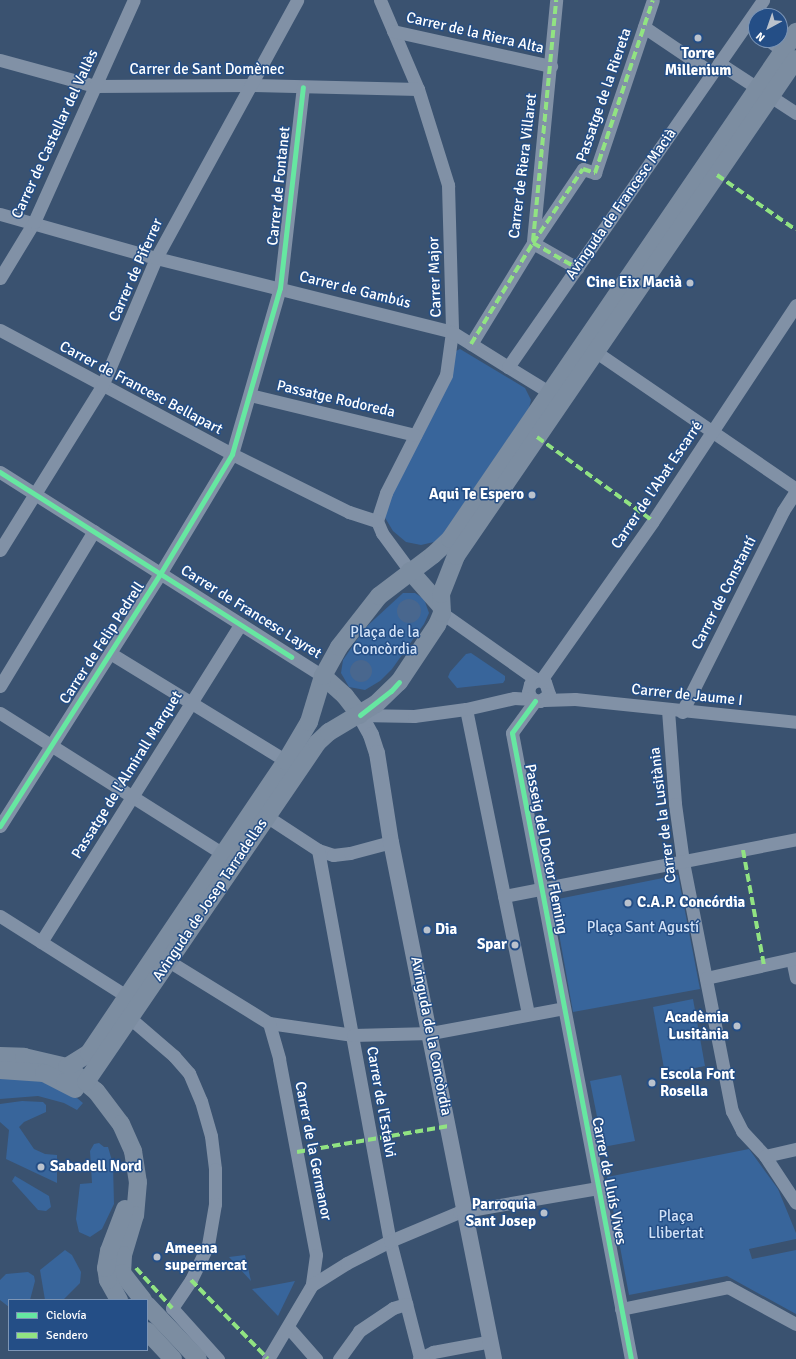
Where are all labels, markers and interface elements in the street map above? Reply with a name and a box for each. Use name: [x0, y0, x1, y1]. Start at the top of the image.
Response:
street label: Carrer de la Riera Alta: [404, 8, 546, 58]
north arrow: [748, 8, 788, 48]
street label: Passatge de la Riereta: [573, 26, 635, 164]
text: N: [753, 29, 768, 44]
marker: Torre Millenium: [693, 33, 703, 43]
place label: Torre Millenium: [665, 44, 731, 79]
street label: Carrer de Castellar del Vallès: [8, 47, 102, 221]
street label: Carrer de Sant Domènec: [130, 61, 284, 79]
street label: Carrer de Riera Villaret: [505, 92, 541, 240]
street label: Avinguda de Francesc Macià: [562, 125, 680, 283]
street label: Carrer de Fontanet: [264, 126, 294, 246]
street label: Carrer de Piferrer: [105, 216, 167, 324]
street label: Carrer Major: [425, 236, 445, 318]
street label: Carrer de Gambús: [297, 267, 413, 313]
place label: Cine Eix Macià: [586, 274, 682, 292]
marker: Cine Eix Macià: [685, 278, 695, 288]
street label: Carrer de Francesc Bellapart: [56, 337, 226, 439]
street label: Passatge Rodoreda: [275, 377, 397, 421]
street label: Carrer de l'Abat Escarré: [607, 418, 707, 552]
place label: Aqui Te Espero: [429, 486, 524, 504]
marker: Aqui Te Espero: [527, 490, 537, 500]
street label: Carrer de Constantí: [688, 534, 760, 652]
street label: Carrer de Francesc Layret: [177, 561, 325, 663]
street label: Carrer de Felip Pedrell: [56, 579, 148, 707]
park label: Plaça de la Concòrdia: [350, 623, 420, 658]
street label: Carrer de Jaume I: [631, 680, 743, 710]
street label: Passatge de l'Almirall Marquet: [68, 688, 186, 862]
street label: Carrer de la Lusitània: [646, 746, 680, 884]
street label: Passeig del Doctor Fleming: [521, 762, 571, 936]
street label: Avinguda de Josep Tarradellas: [149, 815, 271, 985]
place label: C.A.P. Concórdia: [637, 894, 745, 912]
marker: C.A.P. Concórdia: [622, 897, 634, 909]
park label: Plaça Sant Agustí: [587, 919, 699, 937]
place label: Dia: [435, 921, 457, 939]
marker: Dia: [422, 925, 432, 935]
place label: Spar: [477, 936, 507, 954]
marker: Spar: [510, 940, 520, 950]
street label: Avinguda de la Concòrdia: [407, 955, 455, 1117]
place label: Acadèmia Lusitània: [665, 1008, 729, 1043]
marker: Acadèmia Lusitània: [732, 1021, 742, 1031]
street label: Carrer de l'Estalvi: [362, 1045, 400, 1159]
place label: Escola Font Rosella: [660, 1065, 735, 1100]
marker: Escola Font Rosella: [647, 1078, 657, 1088]
street label: Carrer de la Germanor: [291, 1080, 335, 1222]
street label: Carrer de Lluís Vives: [588, 1116, 630, 1246]
place label: Sabadell Nord: [50, 1158, 142, 1176]
marker: Sabadell Nord: [35, 1161, 47, 1173]
place label: Parroquia Sant Josep: [466, 1195, 536, 1230]
park label: Plaça Llibertat: [648, 1207, 704, 1242]
marker: Parroquia Sant Josep: [539, 1208, 549, 1218]
place label: Ameena supermercat: [165, 1239, 247, 1274]
marker: Ameena supermercat: [152, 1252, 162, 1262]
legend: [8, 1299, 148, 1351]
text: Ciclovía: [46, 1308, 87, 1323]
text: Sendero: [46, 1328, 88, 1343]

